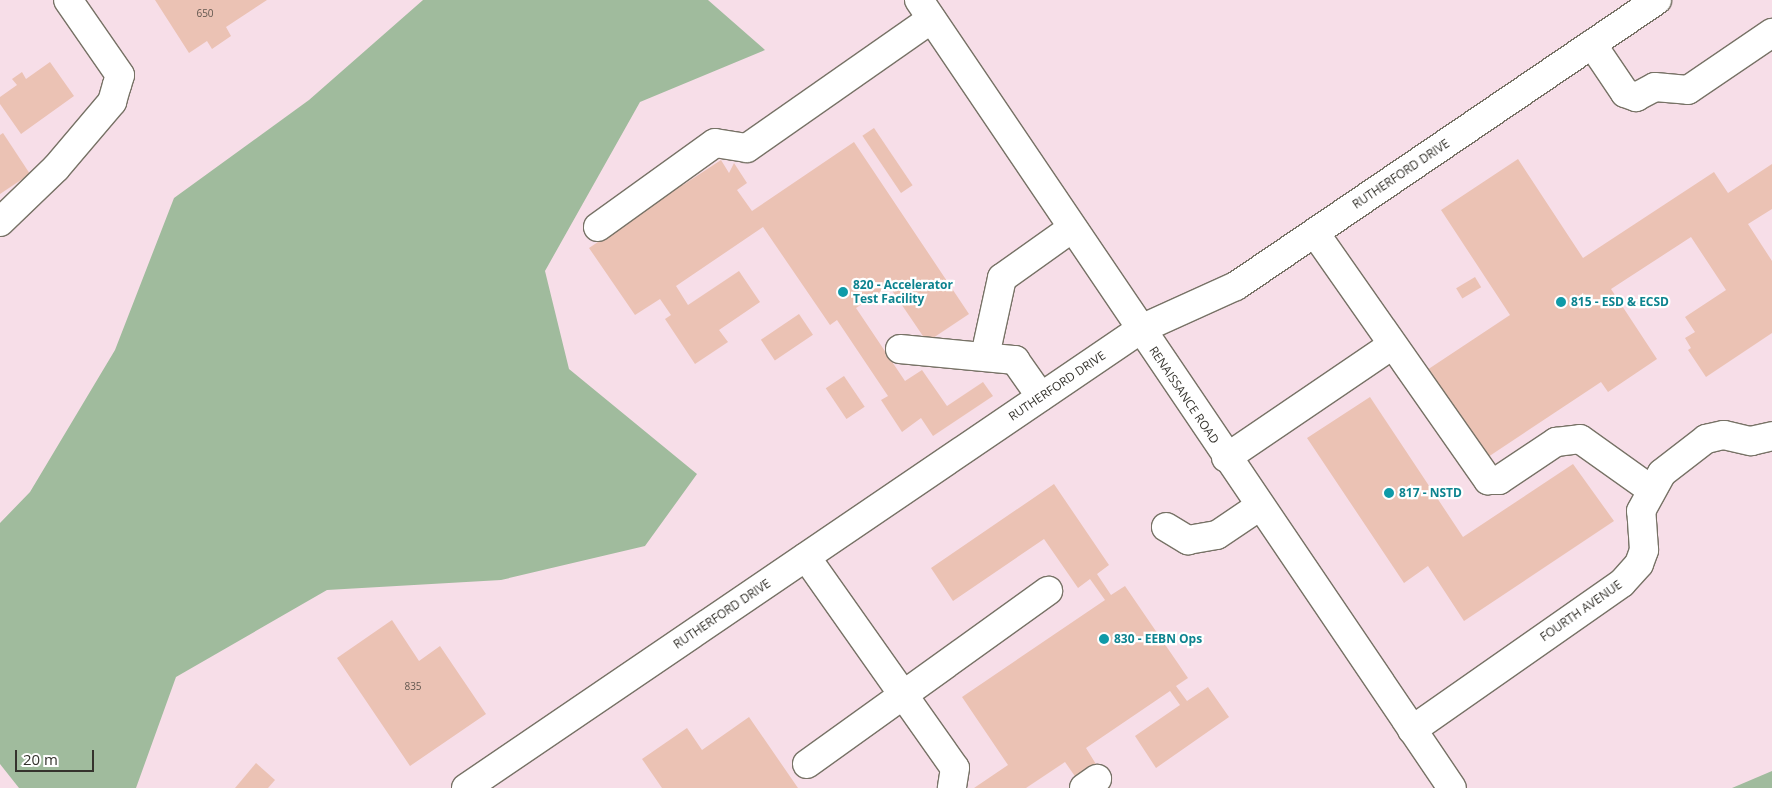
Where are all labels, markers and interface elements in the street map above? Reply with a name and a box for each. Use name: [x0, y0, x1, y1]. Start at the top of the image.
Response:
house number: 650: [196, 8, 214, 20]
street label: RUTHERFORD DRIVE: [1350, 136, 1452, 212]
place label: 820 - Accelerator Test Facility: [853, 278, 953, 306]
marker: 820 - Accelerator Test Facility: [837, 286, 849, 298]
place label: 815 - ESD & ECSD: [1571, 295, 1669, 309]
marker: 815 - ESD & ECSD: [1555, 296, 1567, 308]
street label: RENAISSANCE ROAD: [1146, 344, 1222, 446]
street label: RUTHERFORD DRIVE: [1006, 348, 1108, 424]
place label: 817 - NSTD: [1399, 486, 1462, 500]
marker: 817 - NSTD: [1383, 487, 1395, 499]
street label: RUTHERFORD DRIVE: [671, 576, 773, 652]
street label: FOURTH AVENUE: [1538, 578, 1624, 644]
place label: 830 - EEBN Ops: [1114, 632, 1202, 646]
marker: 830 - EEBN Ops: [1098, 633, 1110, 645]
house number: 835: [404, 681, 422, 693]
scale bar: [18, 740, 96, 772]
text: 20 m: [23, 749, 58, 769]

